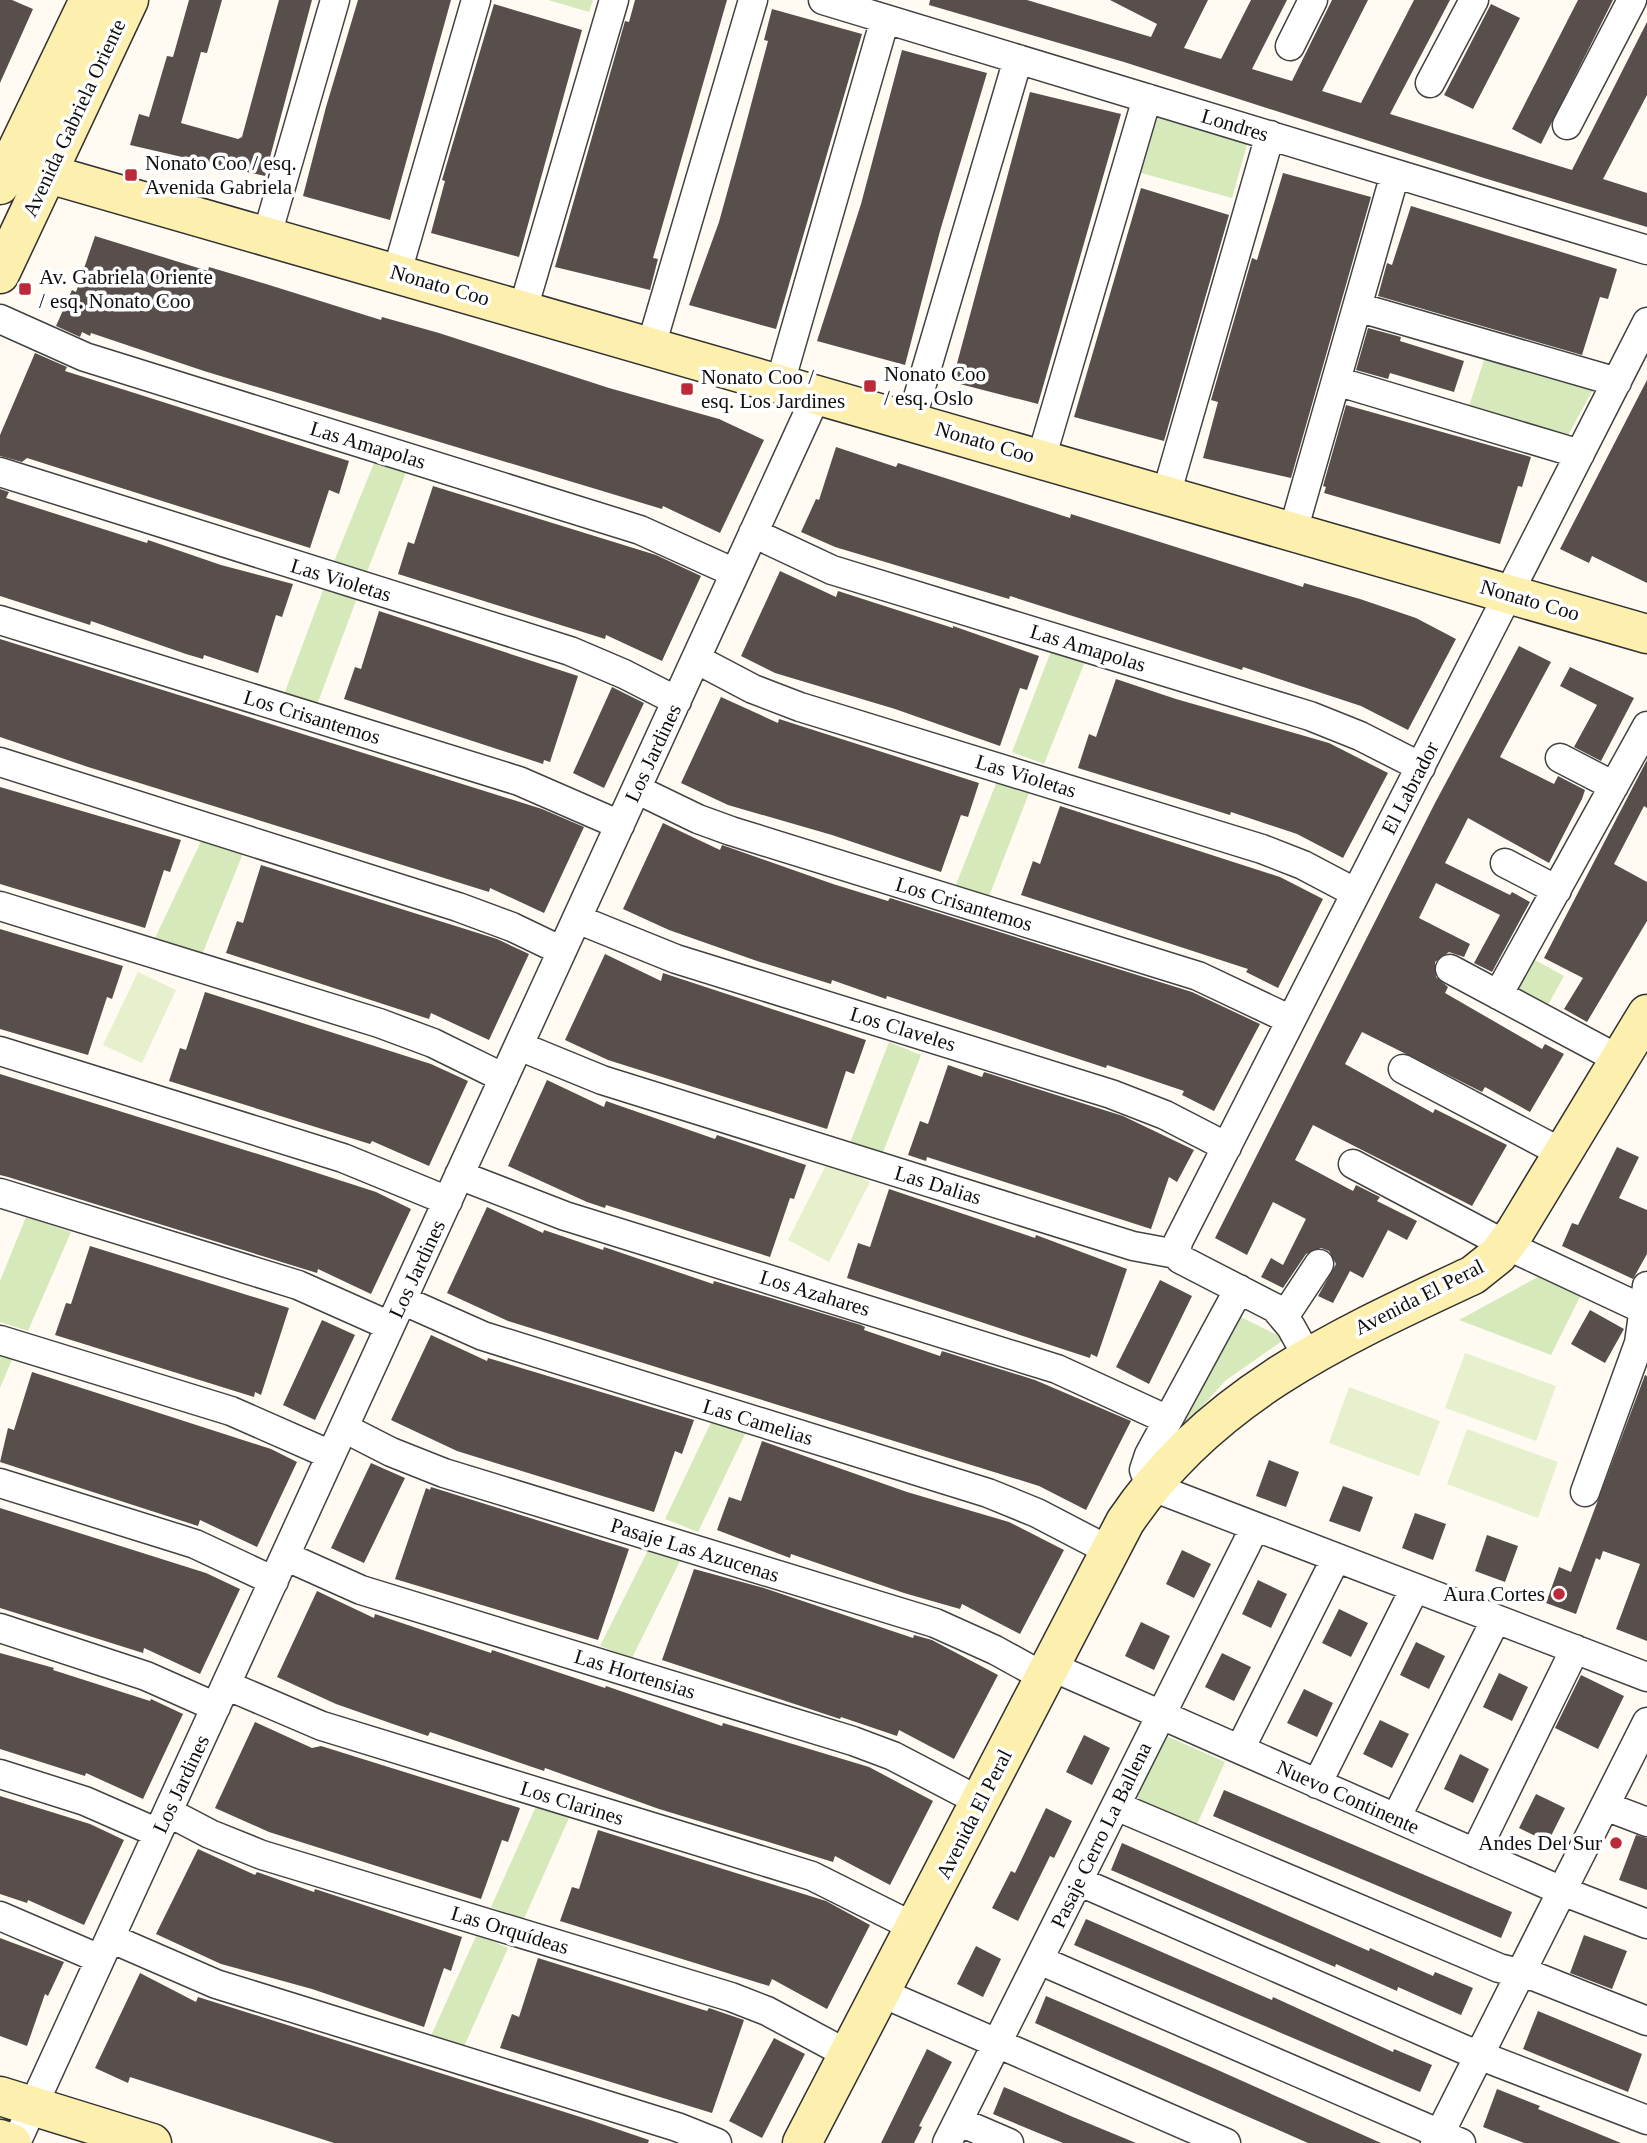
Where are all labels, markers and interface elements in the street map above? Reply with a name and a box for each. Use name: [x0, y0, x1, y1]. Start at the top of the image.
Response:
street label: Avenida Gabriela Oriente: [18, 15, 130, 221]
street label: Londres: [1199, 103, 1271, 147]
place label: Nonato Coo / esq. Avenida Gabriela: [145, 151, 297, 199]
marker: Nonato Coo / esq. Avenida Gabriela: [123, 167, 139, 183]
street label: Nonato Coo: [388, 259, 492, 311]
place label: Av. Gabriela Oriente / esq. Nonato Coo: [39, 265, 213, 313]
marker: Av. Gabriela Oriente / esq. Nonato Coo: [17, 281, 33, 297]
place label: Nonato Coo / esq. Oslo: [884, 362, 986, 410]
place label: Nonato Coo / esq. Los Jardines: [701, 365, 845, 413]
marker: Nonato Coo / esq. Oslo: [862, 378, 878, 394]
marker: Nonato Coo / esq. Los Jardines: [679, 381, 695, 397]
street label: Las Amapolas: [307, 416, 429, 474]
street label: Nonato Coo: [933, 416, 1037, 468]
street label: Las Violetas: [288, 553, 394, 607]
street label: Nonato Coo: [1478, 574, 1582, 626]
street label: Las Amapolas: [1027, 619, 1149, 677]
street label: Los Crisantemos: [241, 685, 383, 749]
street label: Los Jardines: [620, 700, 686, 806]
street label: El Labrador: [1376, 738, 1444, 838]
street label: Las Violetas: [973, 749, 1079, 803]
street label: Los Crisantemos: [893, 872, 1035, 936]
street label: Los Claveles: [847, 1002, 959, 1056]
street label: Las Dalias: [892, 1160, 984, 1210]
street label: Los Jardines: [384, 1216, 450, 1322]
street label: Avenida El Peral: [1350, 1254, 1488, 1340]
street label: Los Azahares: [757, 1265, 873, 1321]
street label: Las Camelias: [700, 1394, 816, 1450]
street label: Pasaje Las Azucenas: [608, 1513, 782, 1587]
place label: Aura Cortes: [1443, 1582, 1545, 1606]
marker: Aura Cortes: [1551, 1586, 1567, 1602]
street label: Las Hortensias: [572, 1644, 698, 1704]
street label: Los Jardines: [148, 1731, 214, 1837]
street label: Pasaje Cerro La Ballena: [1046, 1738, 1157, 1932]
street label: Avenida El Peral: [931, 1745, 1017, 1883]
street label: Nuevo Continente: [1273, 1755, 1423, 1839]
street label: Los Clarines: [517, 1776, 627, 1830]
place label: Andes Del Sur: [1478, 1831, 1602, 1855]
marker: Andes Del Sur: [1608, 1835, 1624, 1851]
street label: Las Orquídeas: [448, 1901, 572, 1959]

